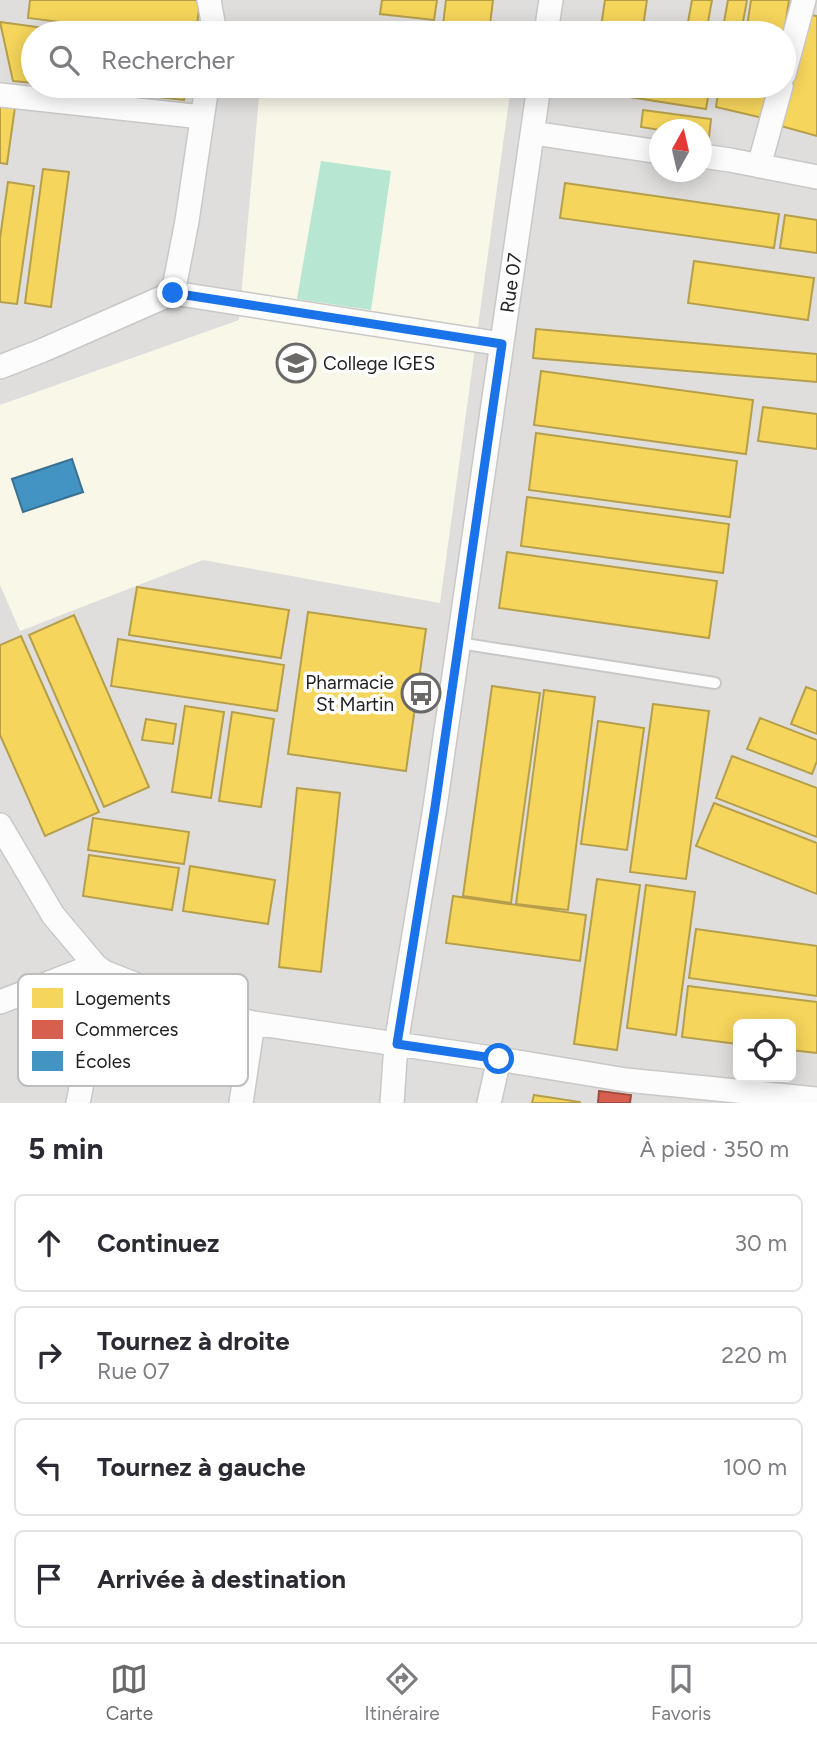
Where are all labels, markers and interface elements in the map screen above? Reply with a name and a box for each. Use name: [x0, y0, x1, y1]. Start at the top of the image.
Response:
search box: [21, 21, 796, 98]
icon: search: [45, 41, 83, 79]
text: Rechercher: [101, 44, 235, 76]
north arrow: [649, 119, 712, 182]
street label: Rue 07: [495, 252, 527, 314]
route end: [157, 277, 188, 308]
school or university icon: College IGES: [275, 342, 317, 384]
place label: College IGES: [323, 352, 435, 375]
place label: Pharmacie St Martin: [305, 671, 394, 716]
bus stop icon: Pharmacie St Martin: [400, 672, 442, 714]
legend: [18, 974, 248, 1086]
text: Logements: [75, 987, 171, 1010]
text: Commerces: [75, 1018, 179, 1041]
map controls: [733, 1019, 796, 1082]
button: locate: [733, 1019, 796, 1082]
route start: [483, 1043, 514, 1074]
text: Écoles: [75, 1050, 131, 1073]
text: 5 min: [28, 1130, 104, 1167]
text: À pied · 350 m: [640, 1135, 789, 1163]
icon: ahead: [30, 1224, 68, 1262]
text: Continuez: [97, 1227, 219, 1259]
text: 30 m: [734, 1229, 787, 1257]
text: Tournez à droite: [97, 1325, 290, 1357]
icon: right: [30, 1336, 68, 1374]
text: 220 m: [721, 1341, 787, 1369]
text: Rue 07: [97, 1357, 170, 1385]
icon: left: [30, 1448, 68, 1486]
text: Tournez à gauche: [97, 1451, 306, 1483]
text: 100 m: [723, 1453, 787, 1481]
icon: arrive: [30, 1560, 68, 1598]
text: Arrivée à destination: [97, 1563, 346, 1595]
tab: Carte: [106, 1660, 153, 1725]
tab: Itinéraire: [365, 1660, 440, 1725]
tab: Favoris: [651, 1660, 711, 1725]

